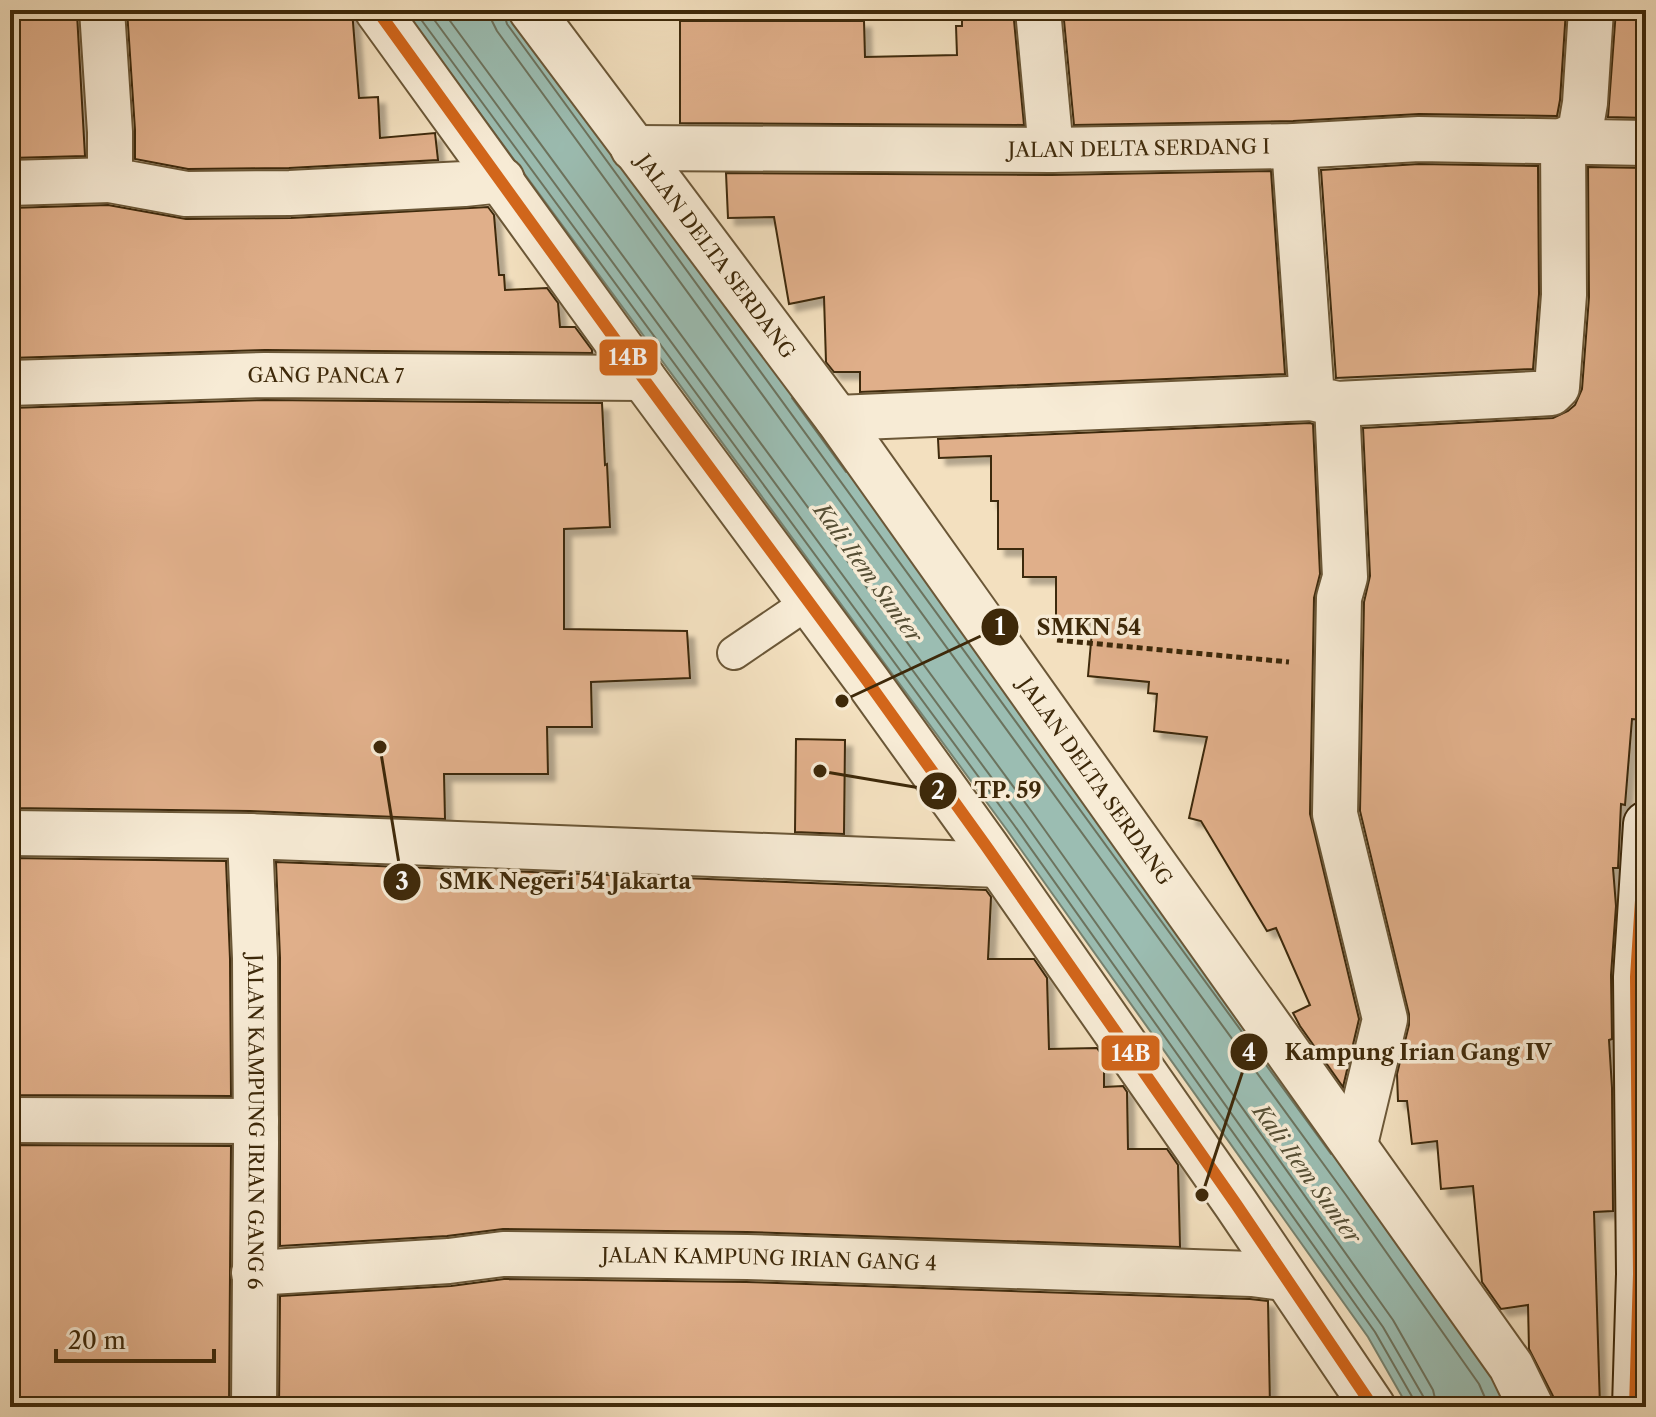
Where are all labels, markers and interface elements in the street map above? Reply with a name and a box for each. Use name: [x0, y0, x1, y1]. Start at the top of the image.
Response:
street label: JALAN DELTA SERDANG I: [1005, 134, 1270, 162]
street label: JALAN DELTA SERDANG: [630, 147, 800, 363]
line badge: 14B: [598, 338, 659, 377]
text: 14B: [608, 344, 648, 371]
street label: GANG PANCA 7: [247, 363, 404, 388]
water label: Kali Item Sunter: [807, 496, 929, 650]
callout: SMKN 54: [980, 604, 1157, 650]
text: 1: [995, 612, 1006, 641]
text: SMKN 54: [1037, 614, 1141, 641]
street label: JALAN DELTA SERDANG: [1012, 671, 1177, 890]
callout: TP. 59: [918, 768, 1057, 814]
text: 2: [931, 776, 945, 805]
text: TP. 59: [974, 777, 1042, 804]
callout: SMK Negeri 54 Jakarta: [382, 859, 707, 905]
text: 3: [395, 867, 409, 896]
text: SMK Negeri 54 Jakarta: [439, 868, 692, 895]
street label: JALAN KAMPUNG IRIAN GANG 6: [243, 951, 268, 1290]
callout: Kampung Irian Gang IV: [1229, 1029, 1568, 1075]
line badge: 14B: [1100, 1034, 1161, 1072]
text: 4: [1242, 1038, 1256, 1067]
text: Kampung Irian Gang IV: [1285, 1039, 1552, 1066]
text: 14B: [1111, 1040, 1151, 1067]
water label: Kali Item Sunter: [1246, 1097, 1368, 1251]
street label: JALAN KAMPUNG IRIAN GANG 4: [598, 1243, 937, 1275]
scale bar: [56, 1313, 214, 1363]
text: 20 m: [68, 1326, 126, 1355]

